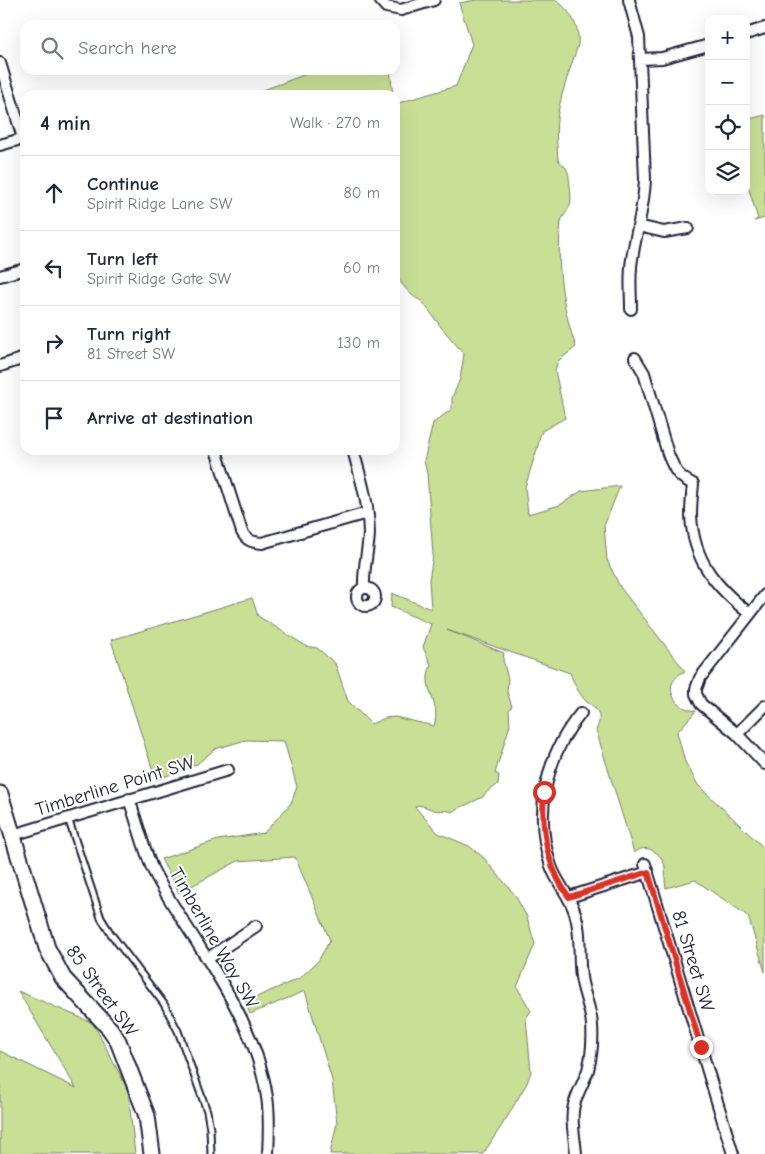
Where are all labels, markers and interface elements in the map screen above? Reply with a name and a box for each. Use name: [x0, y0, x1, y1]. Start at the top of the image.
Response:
map controls: [705, 15, 750, 195]
button: +: [705, 15, 750, 60]
search box: [20, 20, 400, 75]
icon: search: [38, 34, 66, 62]
text: Search here: [78, 37, 177, 59]
button: −: [705, 60, 750, 105]
button: locate: [705, 105, 750, 150]
text: 4 min: [40, 111, 91, 135]
text: Walk · 270 m: [290, 114, 380, 132]
button: layers: [705, 150, 750, 195]
text: Continue: [87, 173, 159, 195]
icon: ahead: [40, 179, 68, 207]
text: 80 m: [343, 184, 380, 202]
text: Spirit Ridge Lane SW: [87, 195, 232, 213]
text: Turn left: [87, 248, 158, 270]
icon: left: [40, 254, 68, 282]
text: 60 m: [343, 259, 380, 277]
text: Spirit Ridge Gate SW: [87, 270, 231, 288]
text: Turn right: [87, 323, 171, 345]
icon: right: [40, 329, 68, 357]
text: 130 m: [337, 334, 380, 352]
text: 81 Street SW: [87, 345, 175, 363]
icon: arrive: [40, 404, 68, 432]
text: Arrive at destination: [87, 407, 253, 429]
street label: Timberline Point SW: [33, 751, 198, 821]
route start: [533, 781, 556, 804]
street label: Timberline Way SW: [165, 864, 263, 1013]
street label: 81 Street SW: [667, 908, 719, 1015]
street label: 85 Street SW: [62, 941, 143, 1041]
route end: [690, 1036, 713, 1059]

